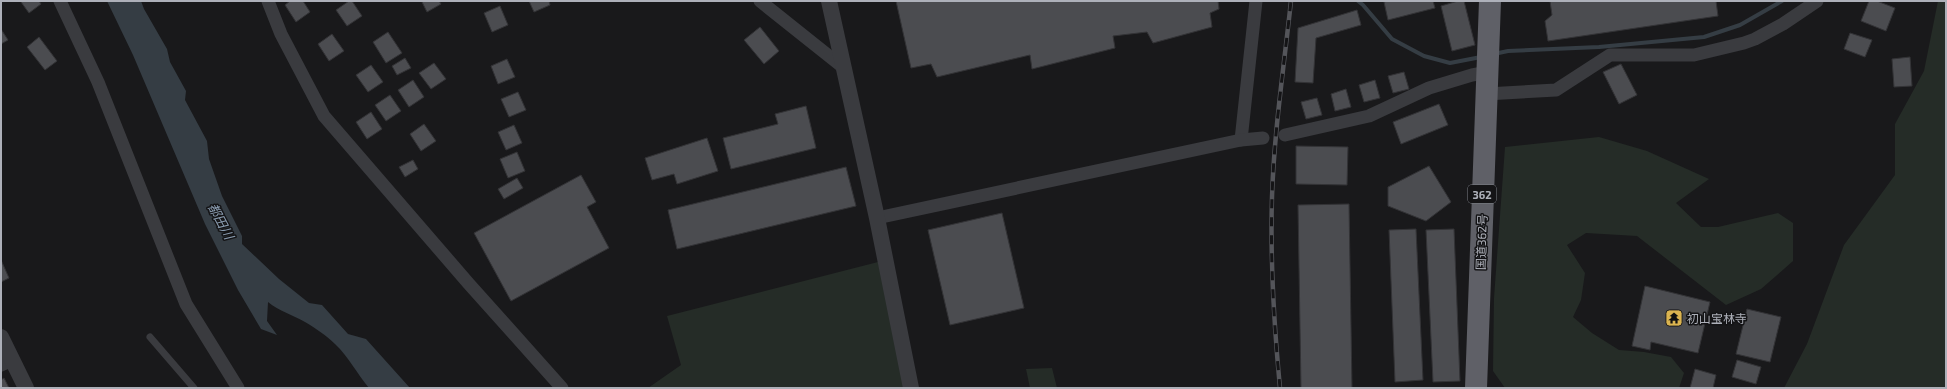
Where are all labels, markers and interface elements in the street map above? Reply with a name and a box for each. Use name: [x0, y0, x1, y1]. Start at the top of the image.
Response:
road number: 362: [1468, 185, 1496, 203]
water label: 都田川: [205, 200, 238, 244]
street label: 国道362号: [1473, 214, 1489, 270]
temple icon: 初山宝林寺: [1664, 308, 1684, 328]
place label: 初山宝林寺: [1687, 311, 1747, 325]

